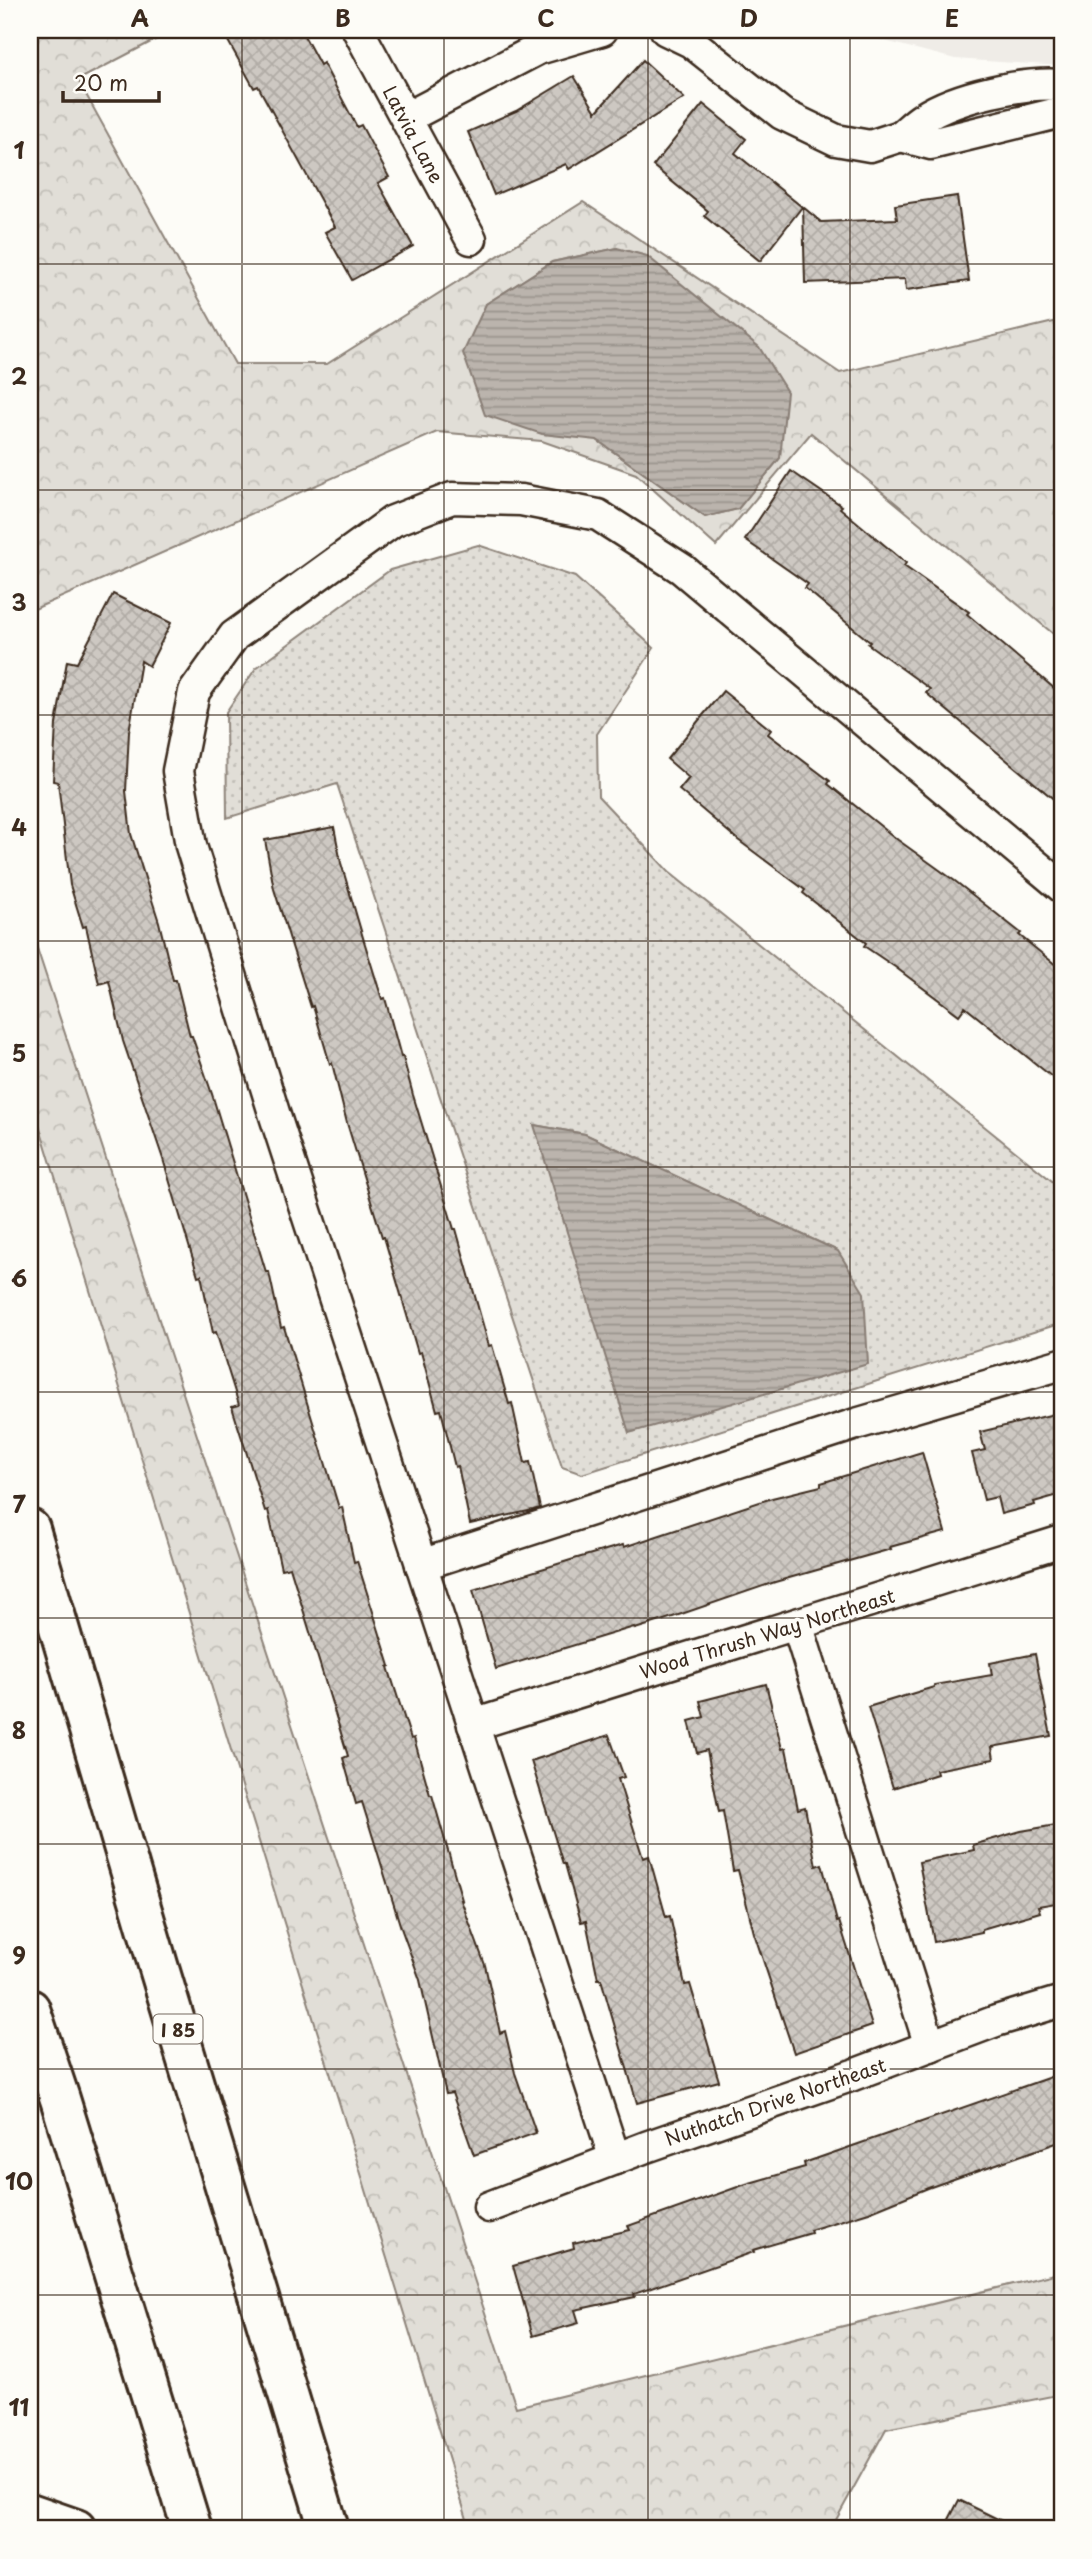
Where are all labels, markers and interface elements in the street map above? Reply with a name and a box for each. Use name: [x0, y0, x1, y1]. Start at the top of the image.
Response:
text: A: [131, 0, 149, 35]
text: B: [335, 0, 351, 35]
text: C: [537, 0, 555, 35]
text: D: [740, 0, 758, 35]
text: E: [945, 0, 959, 35]
scale bar: [63, 60, 159, 104]
text: 20 m: [74, 66, 128, 98]
street label: Latvia Lane: [377, 80, 451, 188]
text: 1: [14, 132, 25, 167]
text: 2: [11, 358, 27, 393]
text: 3: [11, 584, 27, 619]
text: 4: [11, 809, 27, 844]
text: 5: [12, 1035, 26, 1070]
text: 6: [11, 1260, 27, 1295]
text: 7: [12, 1486, 26, 1521]
street label: Wood Thrush Way Northeast: [636, 1581, 898, 1685]
text: 8: [12, 1712, 26, 1747]
text: 9: [12, 1937, 26, 1972]
road number: I 85: [154, 2014, 202, 2043]
street label: Nuthatch Drive Northeast: [661, 2050, 890, 2152]
text: 10: [5, 2163, 33, 2198]
text: 11: [9, 2389, 30, 2424]

